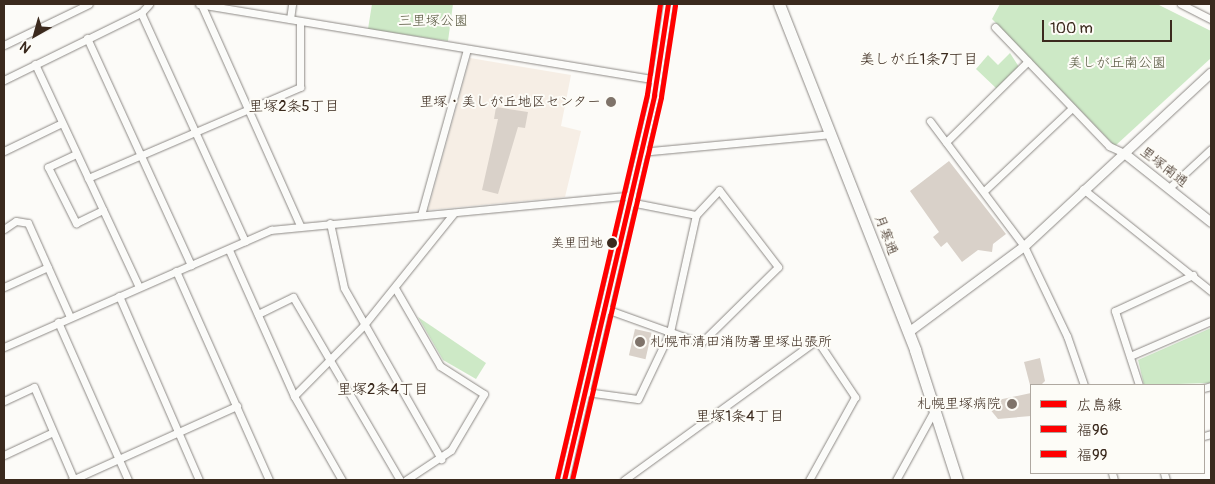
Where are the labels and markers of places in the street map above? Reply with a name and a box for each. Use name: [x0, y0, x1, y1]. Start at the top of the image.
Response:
place label: 里塚・美しが丘地区センター: [419, 94, 601, 110]
marker: 里塚・美しが丘地区センター: [605, 96, 617, 108]
place label: 美里団地: [551, 235, 603, 251]
marker: 美里団地: [607, 238, 617, 248]
place label: 札幌市清田消防署里塚出張所: [650, 334, 832, 350]
marker: 札幌市清田消防署里塚出張所: [634, 336, 646, 348]
place label: 札幌里塚病院: [917, 396, 1001, 412]
marker: 札幌里塚病院: [1005, 397, 1019, 411]

